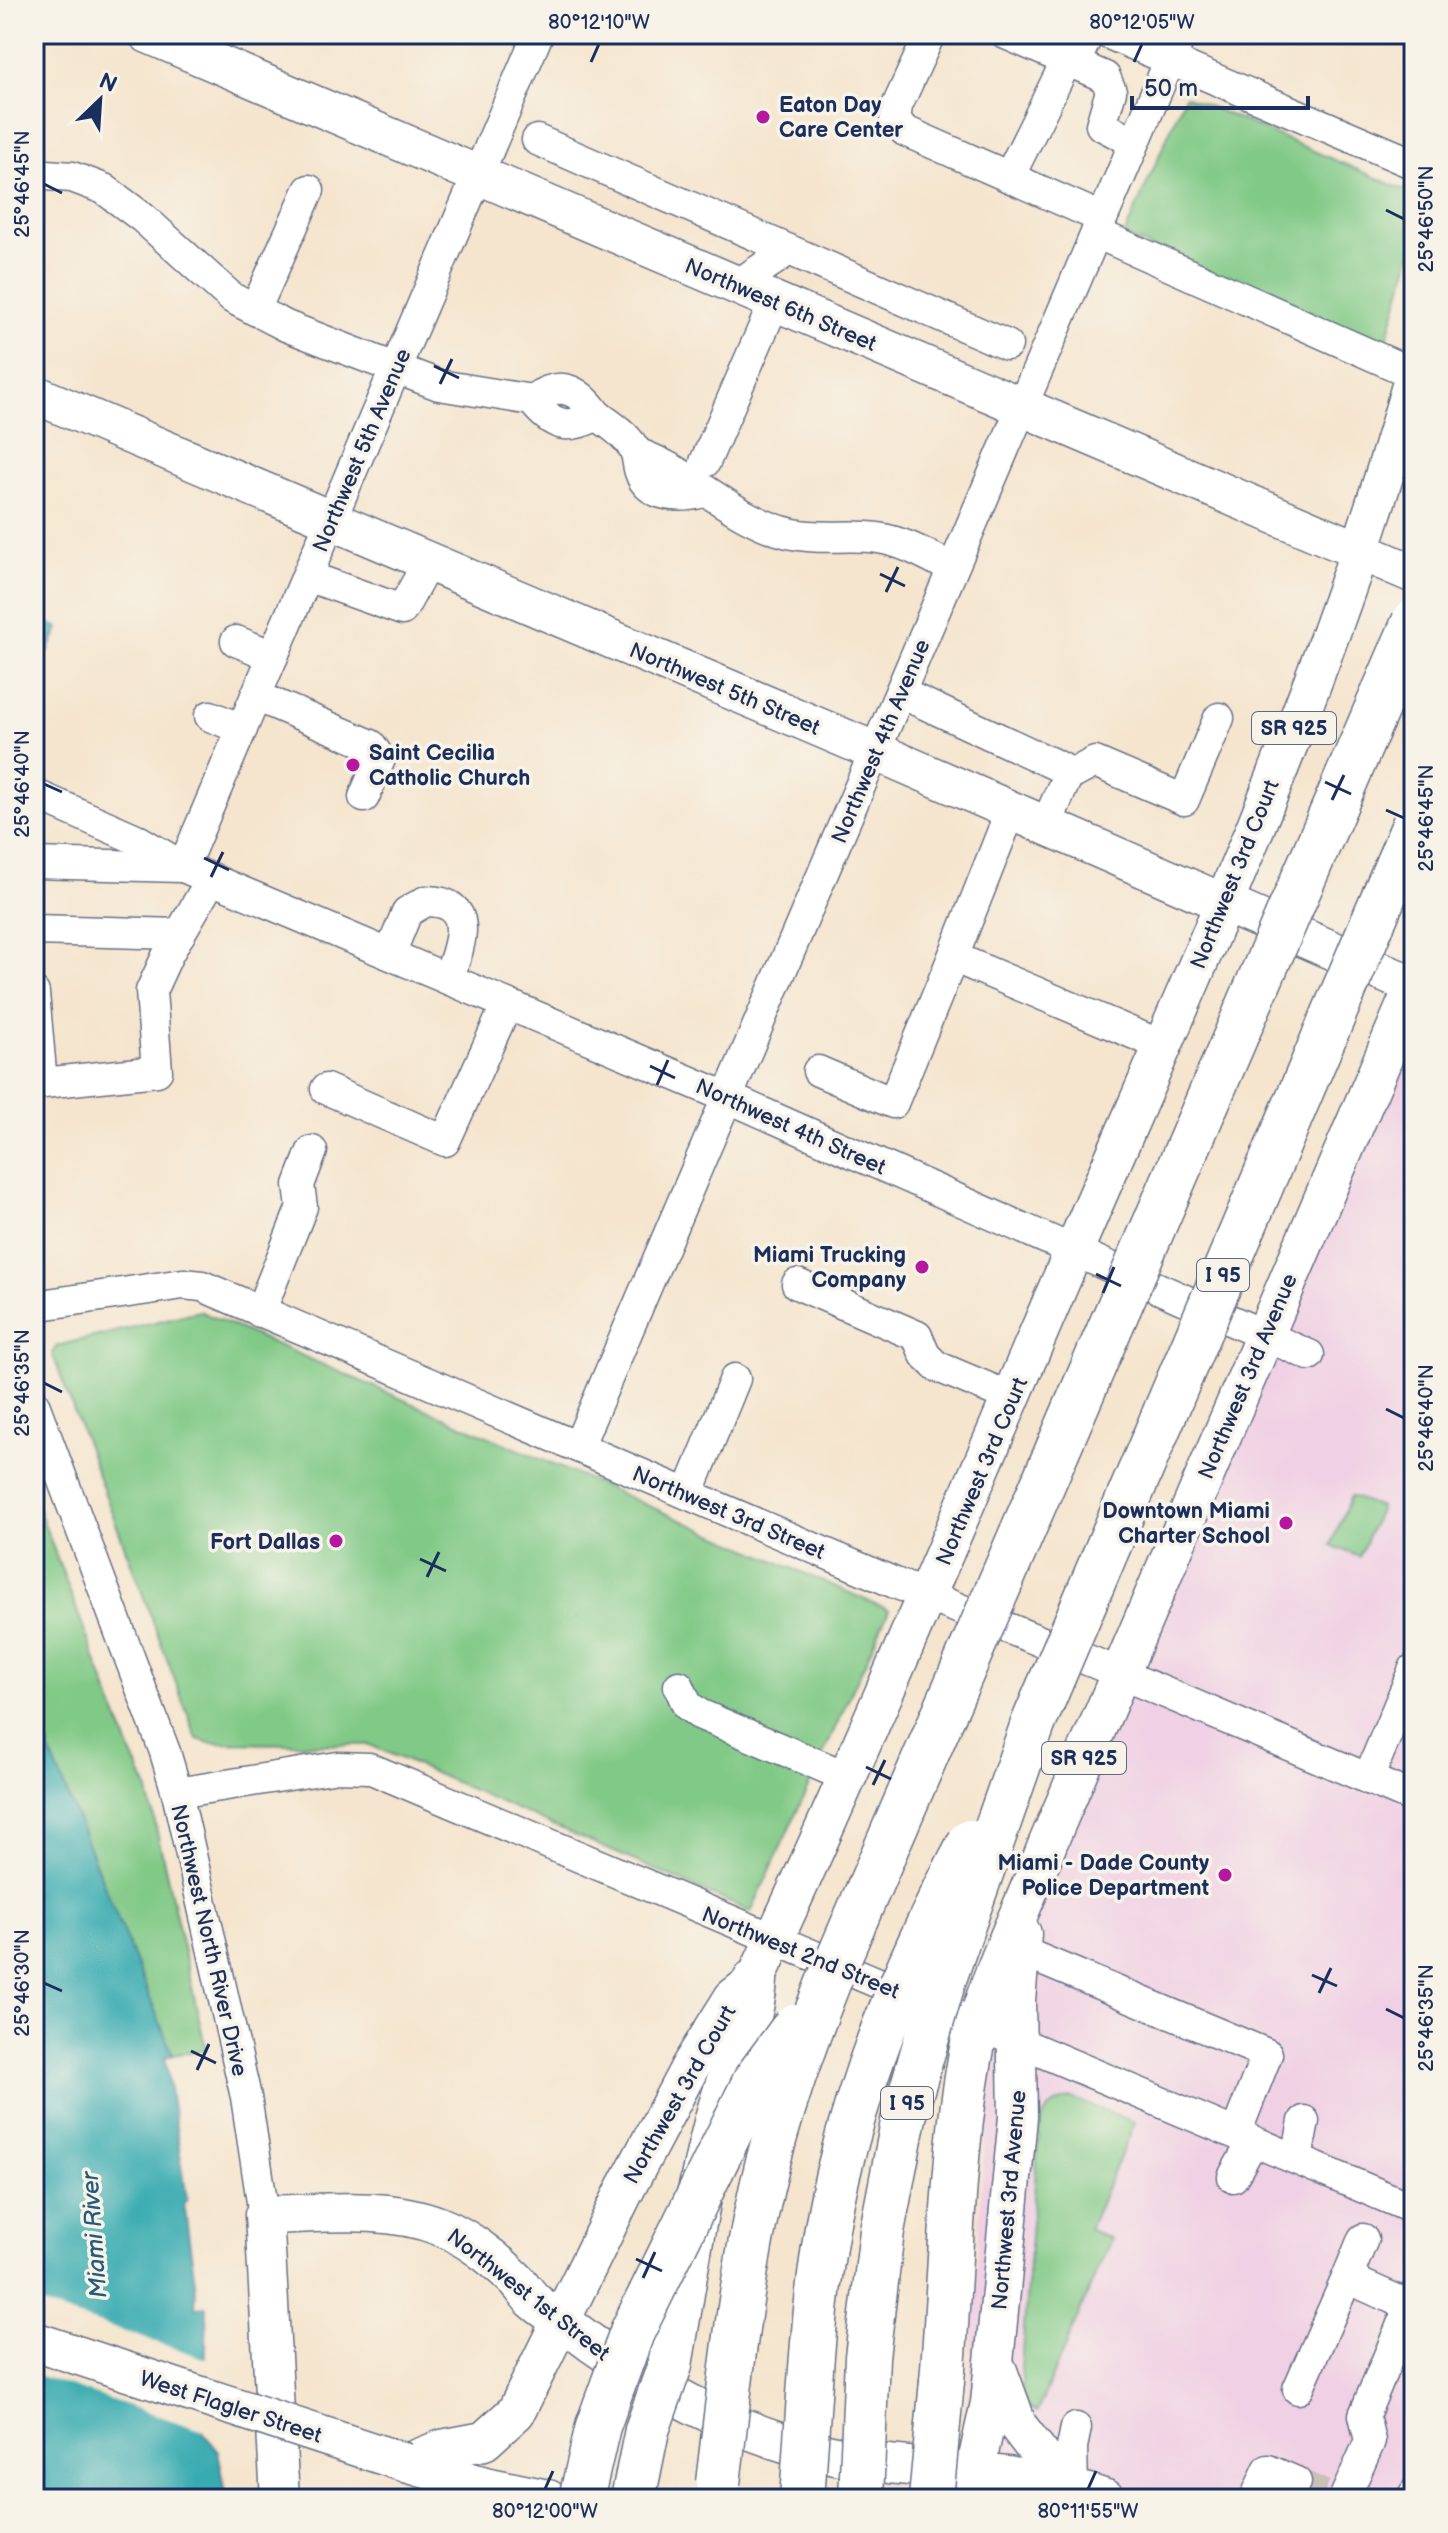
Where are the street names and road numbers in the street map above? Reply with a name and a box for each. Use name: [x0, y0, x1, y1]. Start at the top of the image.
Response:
street label: Northwest 6th Street: [681, 253, 880, 358]
street label: Northwest 5th Avenue: [307, 345, 417, 556]
street label: Northwest 4th Avenue: [826, 635, 937, 848]
street label: Northwest 5th Street: [625, 637, 824, 742]
road number: SR 925: [1252, 712, 1336, 744]
street label: Northwest 3rd Court: [1185, 776, 1286, 973]
street label: Northwest 4th Street: [691, 1073, 890, 1182]
road number: I 95: [1197, 1259, 1249, 1291]
street label: Northwest 3rd Avenue: [1193, 1270, 1304, 1483]
street label: Northwest 3rd Court: [931, 1373, 1034, 1570]
street label: Northwest 3rd Street: [628, 1461, 829, 1566]
road number: SR 925: [1042, 1742, 1126, 1774]
street label: Northwest North River Drive: [164, 1802, 253, 2079]
street label: Northwest 2nd Street: [698, 1901, 904, 2006]
street label: Northwest 3rd Court: [618, 2000, 743, 2189]
road number: I 95: [881, 2087, 933, 2119]
street label: Northwest 3rd Avenue: [986, 2089, 1033, 2311]
street label: Northwest 1st Street: [441, 2223, 615, 2367]
street label: West Flagler Street: [136, 2365, 325, 2450]

